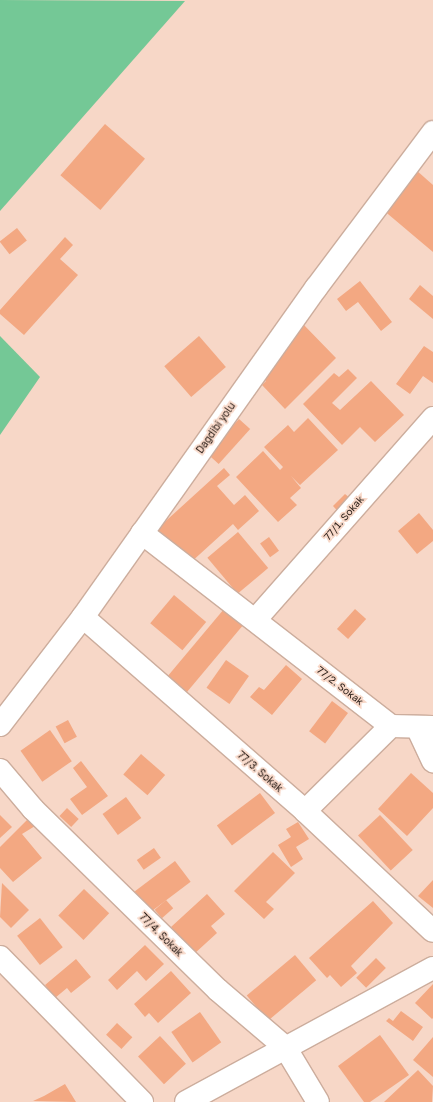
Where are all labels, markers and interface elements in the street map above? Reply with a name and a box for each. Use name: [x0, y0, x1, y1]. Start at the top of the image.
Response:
street label: Dagdibi yolu: [194, 400, 238, 456]
street label: 77/1. Sokak: [321, 493, 367, 543]
street label: 77/2. Sokak: [314, 664, 366, 708]
street label: 77/3. Sokak: [235, 749, 285, 795]
street label: 77/4. Sokak: [137, 911, 185, 959]

